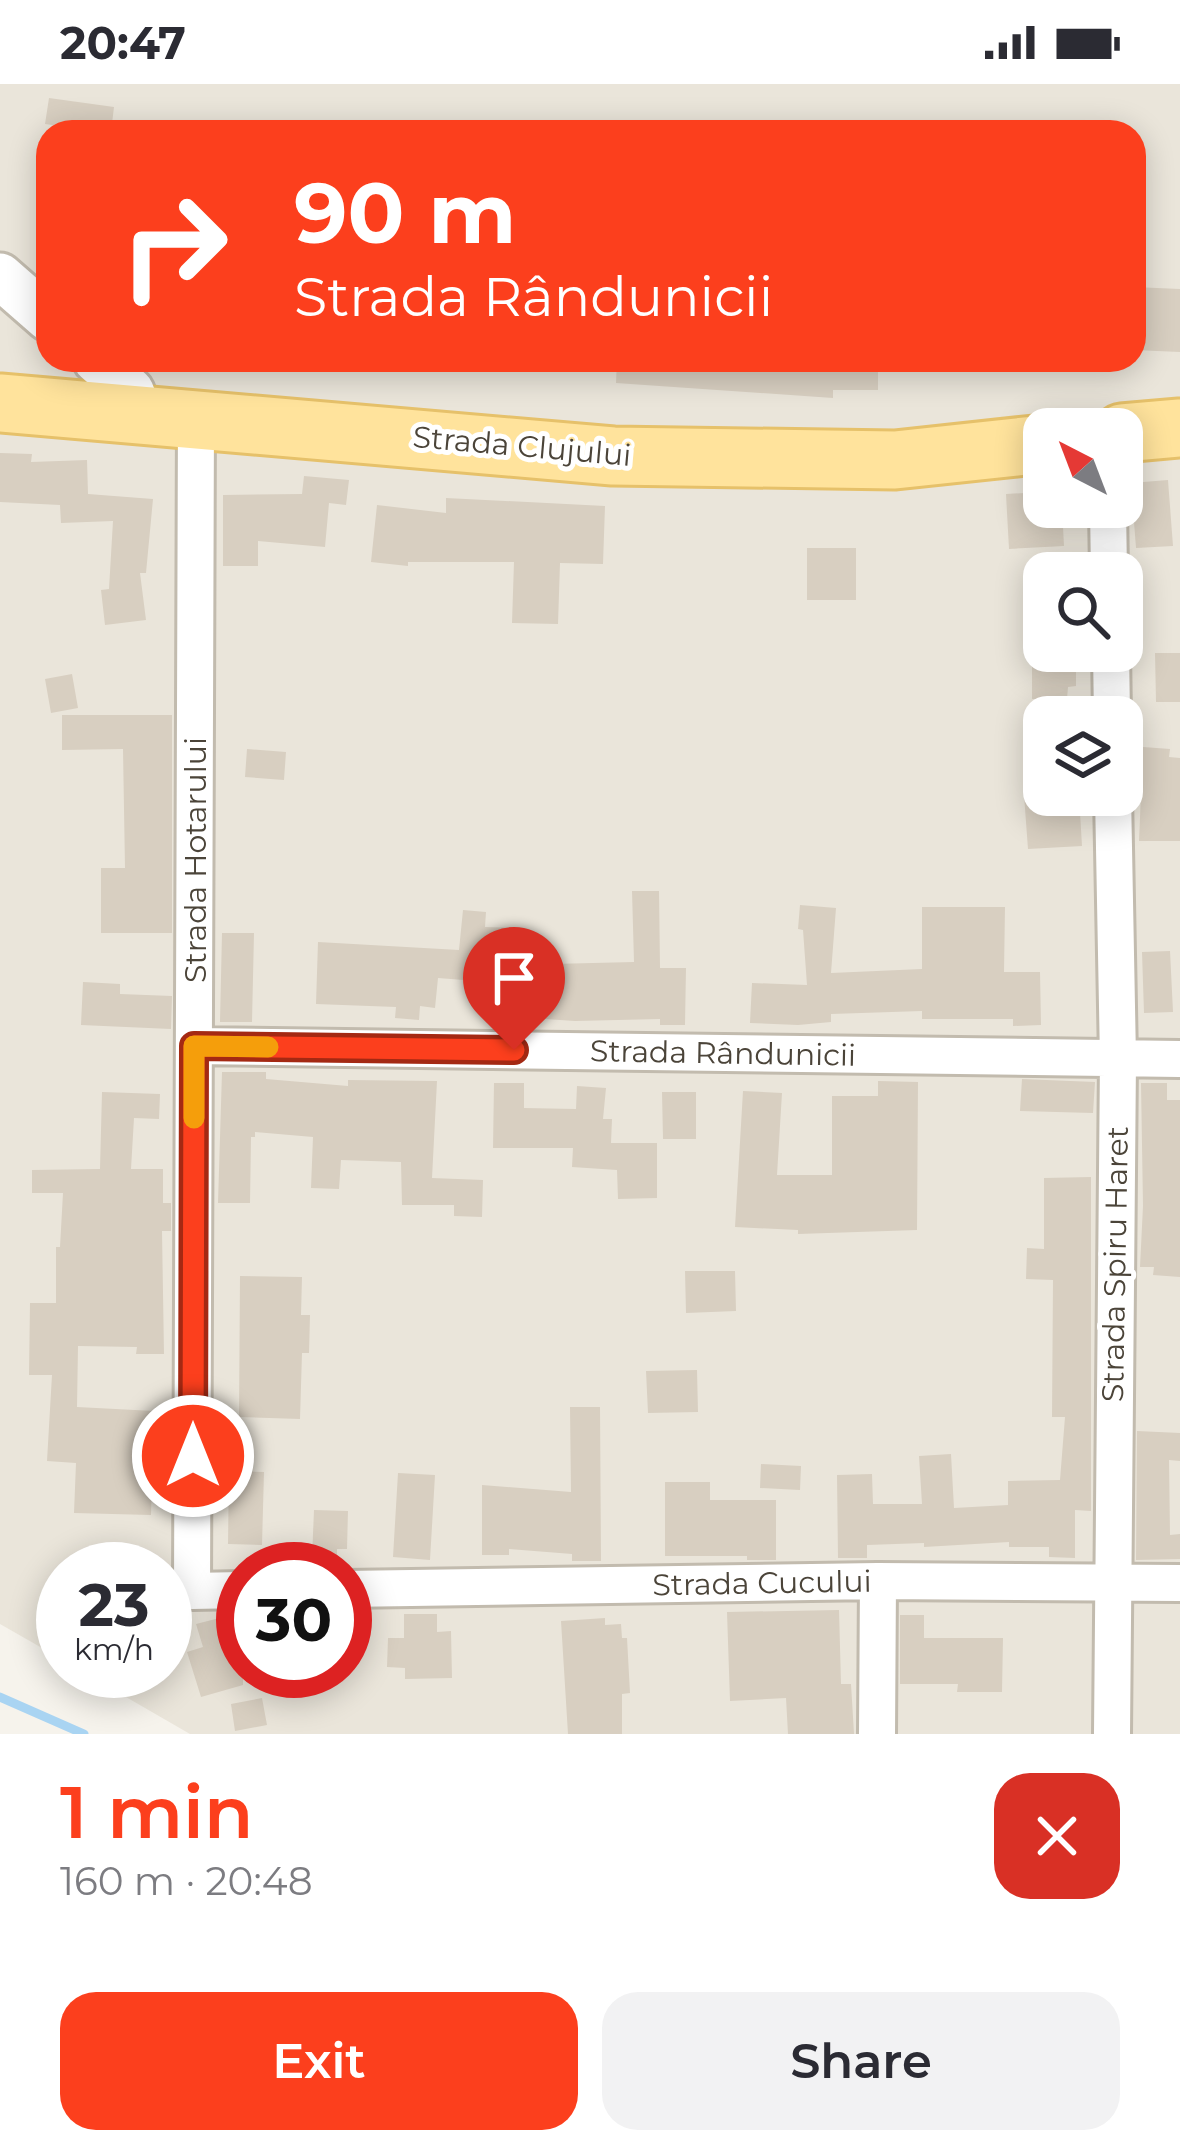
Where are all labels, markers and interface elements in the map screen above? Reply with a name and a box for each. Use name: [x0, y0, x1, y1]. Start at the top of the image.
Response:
text: 20:47: [60, 15, 186, 70]
text: 90 m: [294, 162, 516, 264]
icon: right: [96, 168, 252, 324]
text: Strada Rândunicii: [294, 264, 773, 330]
north arrow: [1023, 408, 1143, 528]
map controls: [1023, 408, 1143, 816]
street label: Strada Clujului: [411, 418, 633, 474]
button: search: [1023, 552, 1143, 672]
button: layers: [1023, 696, 1143, 816]
street label: Strada Hotarului: [177, 737, 214, 983]
pin: [463, 927, 565, 1050]
icon: arrive: [481, 945, 547, 1011]
street label: Strada Rândunicii: [590, 1032, 856, 1074]
street label: Strada Spiru Haret: [1094, 1126, 1136, 1402]
position arrow: [130, 1393, 256, 1519]
speed limit sign: 30: [216, 1542, 372, 1698]
street label: Strada Cucului: [652, 1563, 872, 1603]
text: 23: [79, 1568, 149, 1641]
text: km/h: [74, 1631, 154, 1668]
text: 1 min: [60, 1768, 253, 1856]
button: close: [994, 1773, 1120, 1899]
text: 160 m · 20:48: [60, 1857, 313, 1905]
button: Exit: [60, 1992, 578, 2130]
button: Share: [602, 1992, 1120, 2130]

